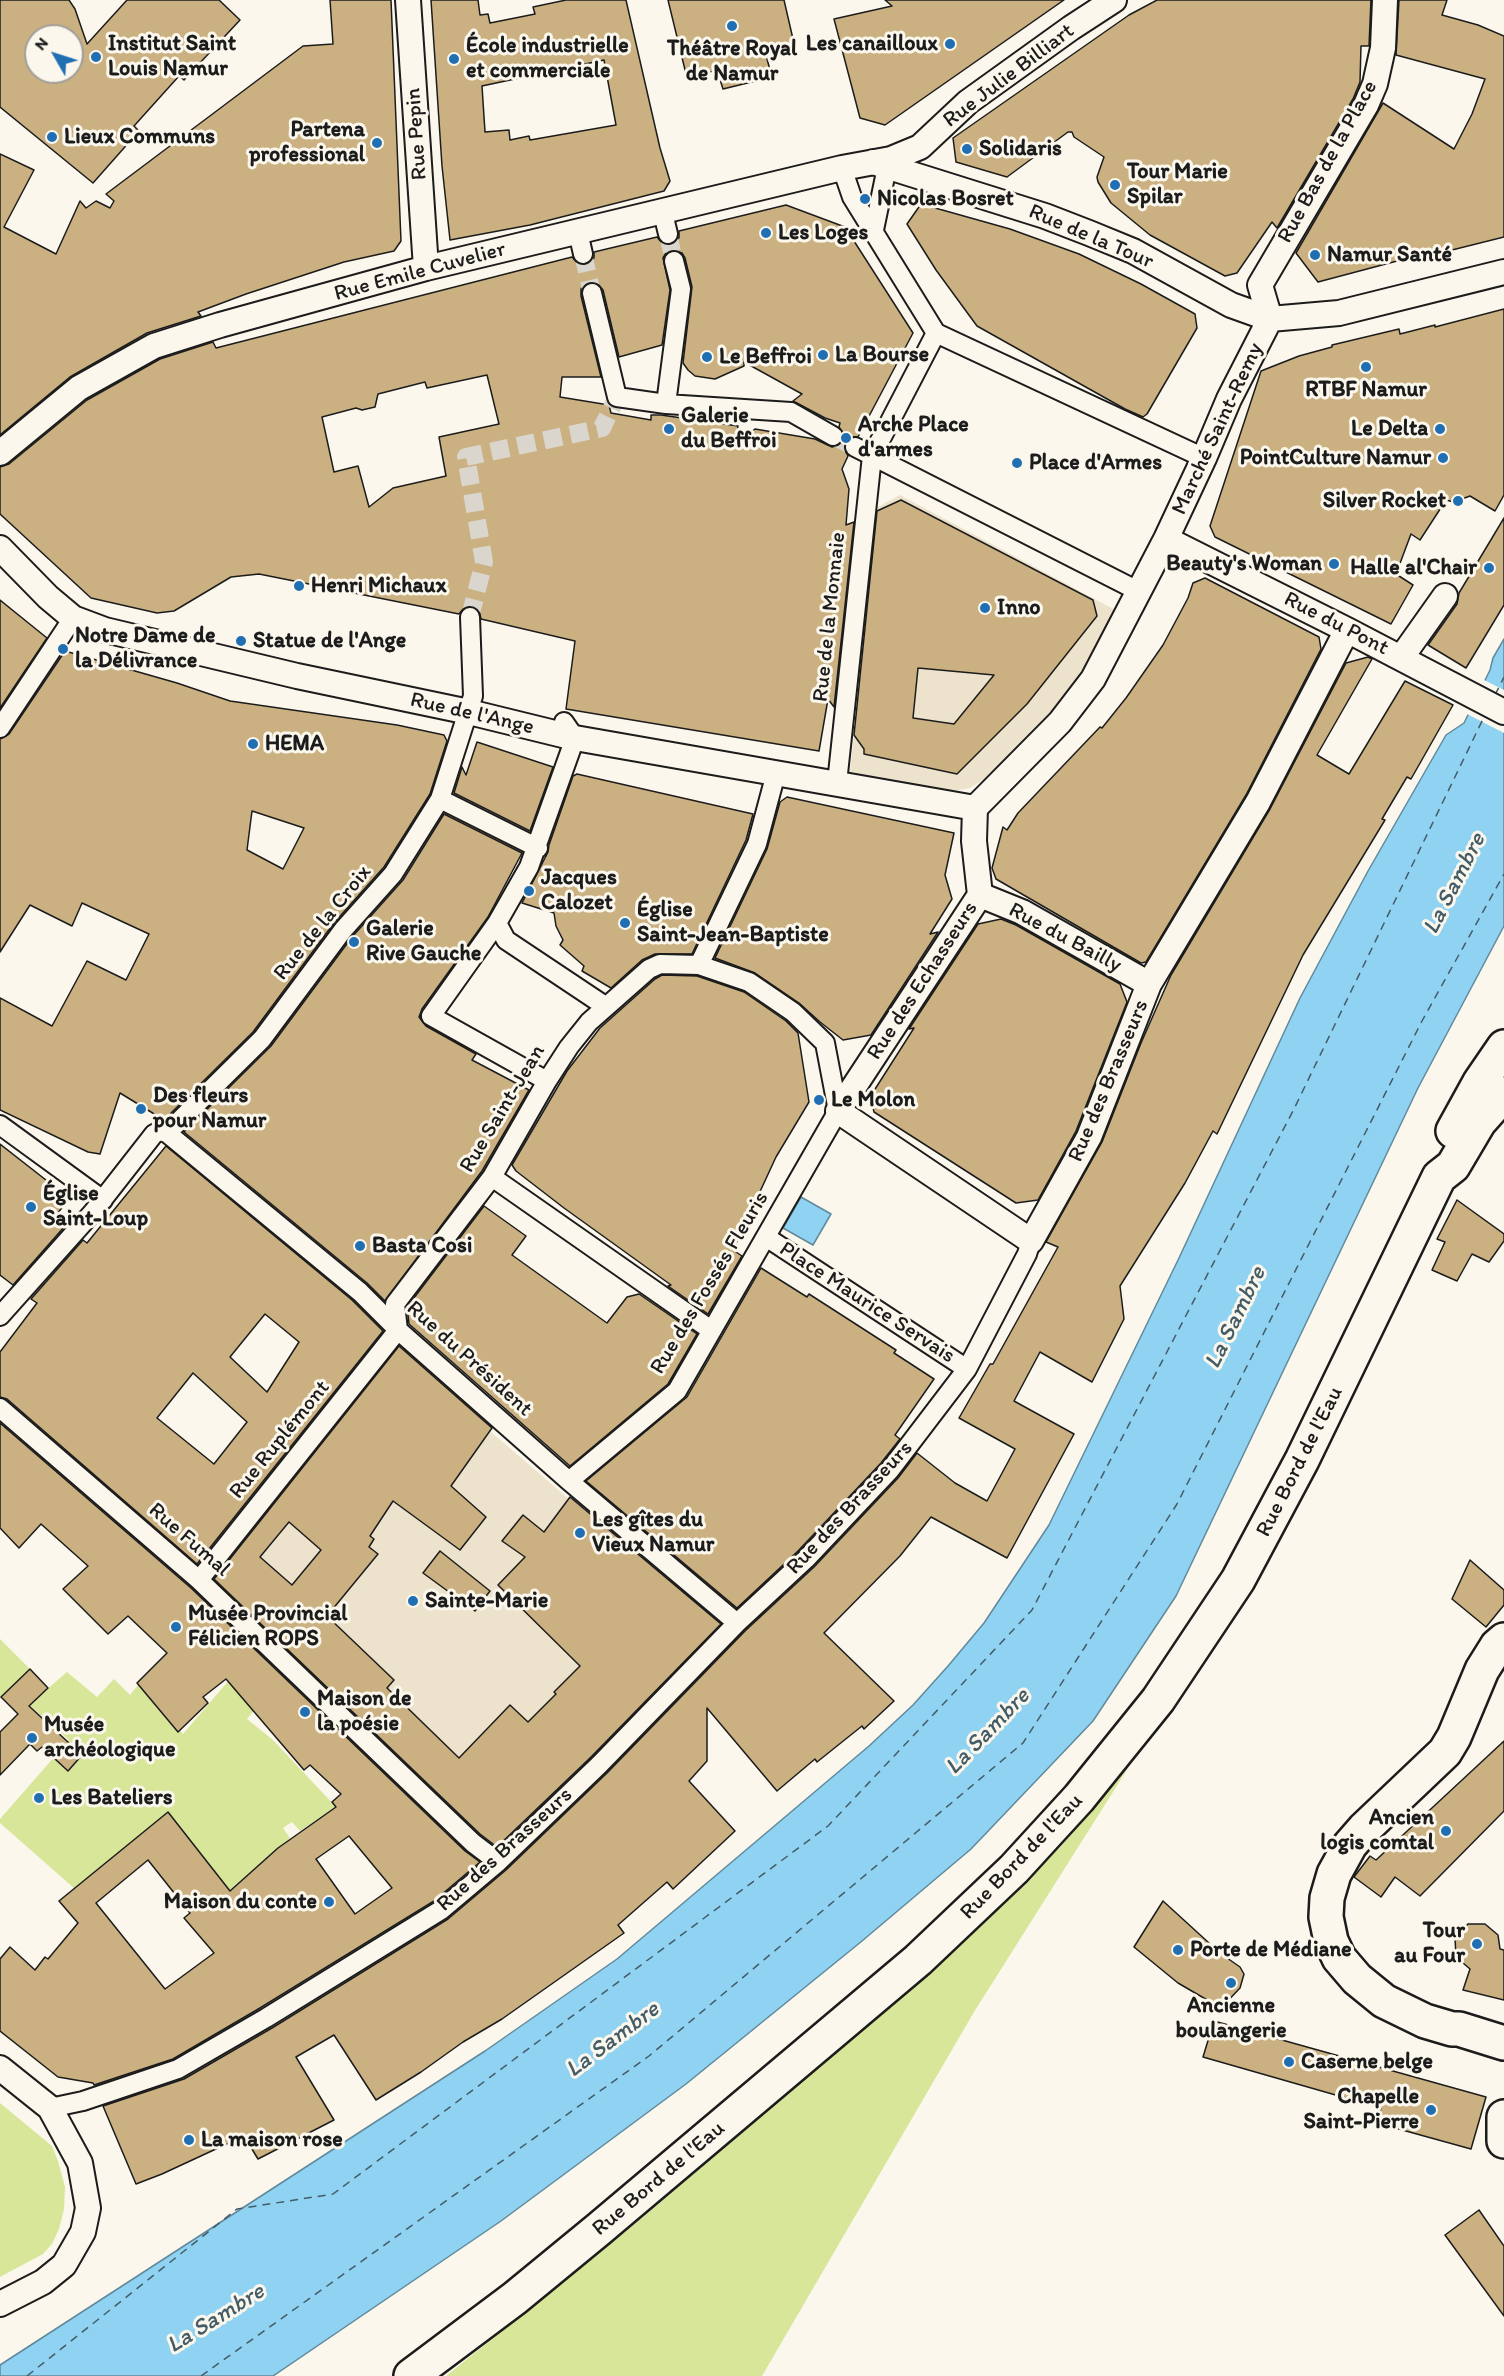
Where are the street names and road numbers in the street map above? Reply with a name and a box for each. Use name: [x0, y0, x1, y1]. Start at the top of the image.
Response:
street label: Rue Julie Billiart: [938, 18, 1080, 134]
street label: Rue Bas de la Place: [1272, 76, 1384, 248]
street label: Rue Pepin: [401, 87, 433, 181]
street label: Rue de la Tour: [1025, 199, 1157, 275]
street label: Rue Emile Cuvelier: [331, 236, 509, 308]
street label: Marché Saint-Remy: [1167, 339, 1269, 519]
street label: Rue de la Monnaie: [808, 531, 852, 703]
street label: Rue du Pont: [1279, 586, 1393, 662]
street label: Rue de l'Ange: [408, 687, 536, 741]
street label: Rue de la Croix: [268, 860, 378, 986]
street label: Rue des Echasseurs: [862, 897, 984, 1065]
street label: Rue du Bailly: [1004, 897, 1126, 979]
street label: Rue des Brasseurs: [1063, 996, 1155, 1166]
street label: Rue Saint-Jean: [454, 1040, 552, 1178]
street label: Rue des Fossés Fleuris: [645, 1187, 775, 1379]
street label: Place Maurice Servais: [774, 1236, 960, 1370]
street label: Rue du Président: [401, 1296, 537, 1422]
street label: Rue Ruplémont: [224, 1375, 336, 1505]
street label: Rue Bord de l'Eau: [1251, 1382, 1349, 1542]
street label: Rue des Brasseurs: [781, 1436, 919, 1580]
street label: Rue Fumal: [143, 1497, 235, 1583]
street label: Rue des Brasseurs: [432, 1782, 578, 1918]
street label: Rue Bord de l'Eau: [955, 1788, 1089, 1926]
street label: Rue Bord de l'Eau: [587, 2116, 731, 2242]

